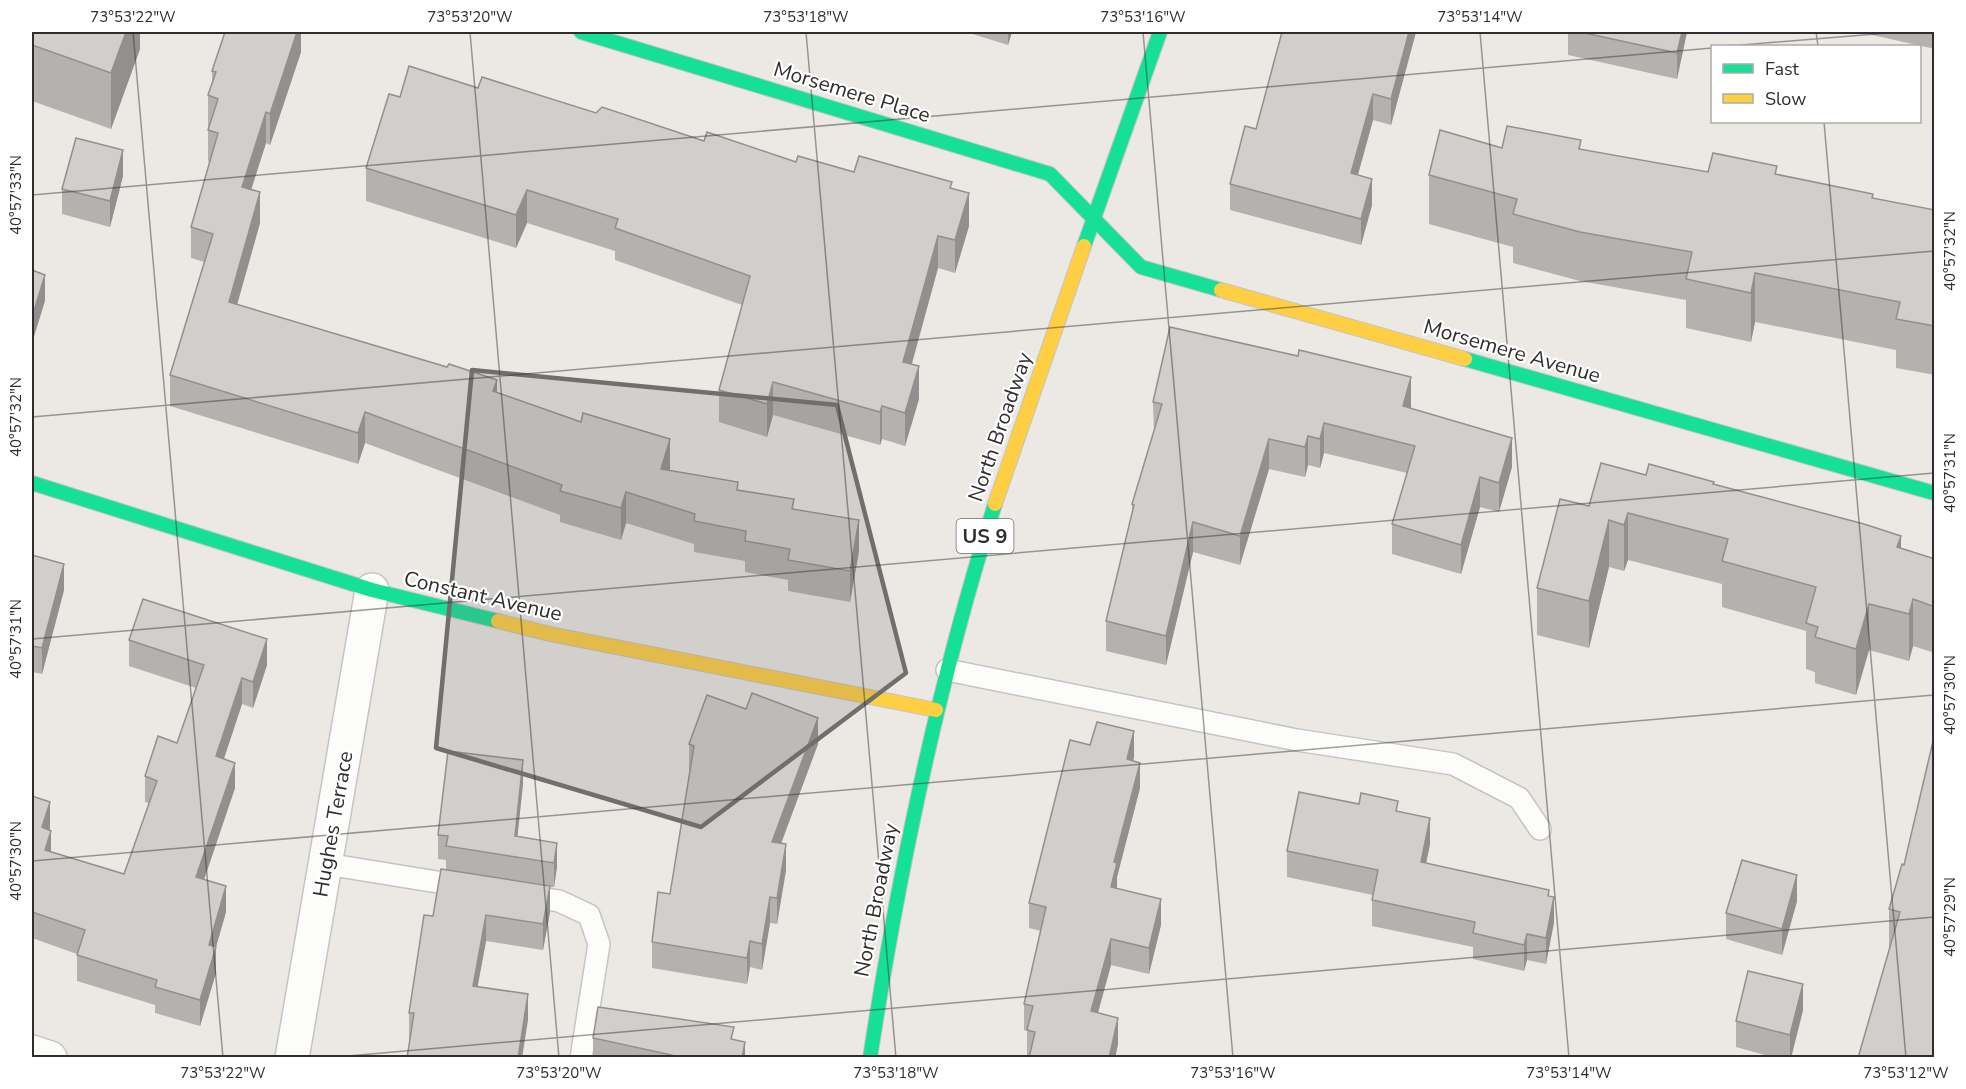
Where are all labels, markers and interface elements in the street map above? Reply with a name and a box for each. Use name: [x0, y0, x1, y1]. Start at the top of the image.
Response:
text: 73°53'22"W: [90, 7, 176, 27]
text: 73°53'20"W: [427, 7, 513, 27]
text: 73°53'18"W: [763, 7, 849, 27]
text: 73°53'16"W: [1100, 7, 1186, 27]
text: 73°53'14"W: [1437, 7, 1523, 27]
legend: [1711, 45, 1921, 123]
street label: Morsemere Place: [770, 55, 934, 129]
text: Fast: [1765, 57, 1800, 81]
text: Slow: [1765, 87, 1806, 111]
text: 40°57'33"N: [6, 155, 26, 235]
text: 40°57'32"N: [1940, 211, 1960, 291]
street label: Morsemere Avenue: [1420, 312, 1604, 390]
street label: North Broadway: [961, 349, 1039, 505]
text: 40°57'32"N: [6, 377, 26, 457]
text: 40°57'31"N: [1940, 433, 1960, 513]
road number: US 9: [956, 519, 1014, 553]
street label: Constant Avenue: [401, 564, 565, 628]
text: 40°57'31"N: [6, 599, 26, 679]
text: 40°57'30"N: [1940, 655, 1960, 735]
street label: Hughes Terrace: [306, 749, 360, 899]
text: 40°57'30"N: [6, 821, 26, 901]
street label: North Broadway: [847, 821, 905, 979]
text: 40°57'29"N: [1940, 877, 1960, 957]
text: 73°53'22"W: [180, 1063, 266, 1083]
text: 73°53'20"W: [516, 1063, 602, 1083]
text: 73°53'18"W: [853, 1063, 939, 1083]
text: 73°53'16"W: [1190, 1063, 1276, 1083]
text: 73°53'14"W: [1526, 1063, 1612, 1083]
text: 73°53'12"W: [1863, 1063, 1949, 1083]

